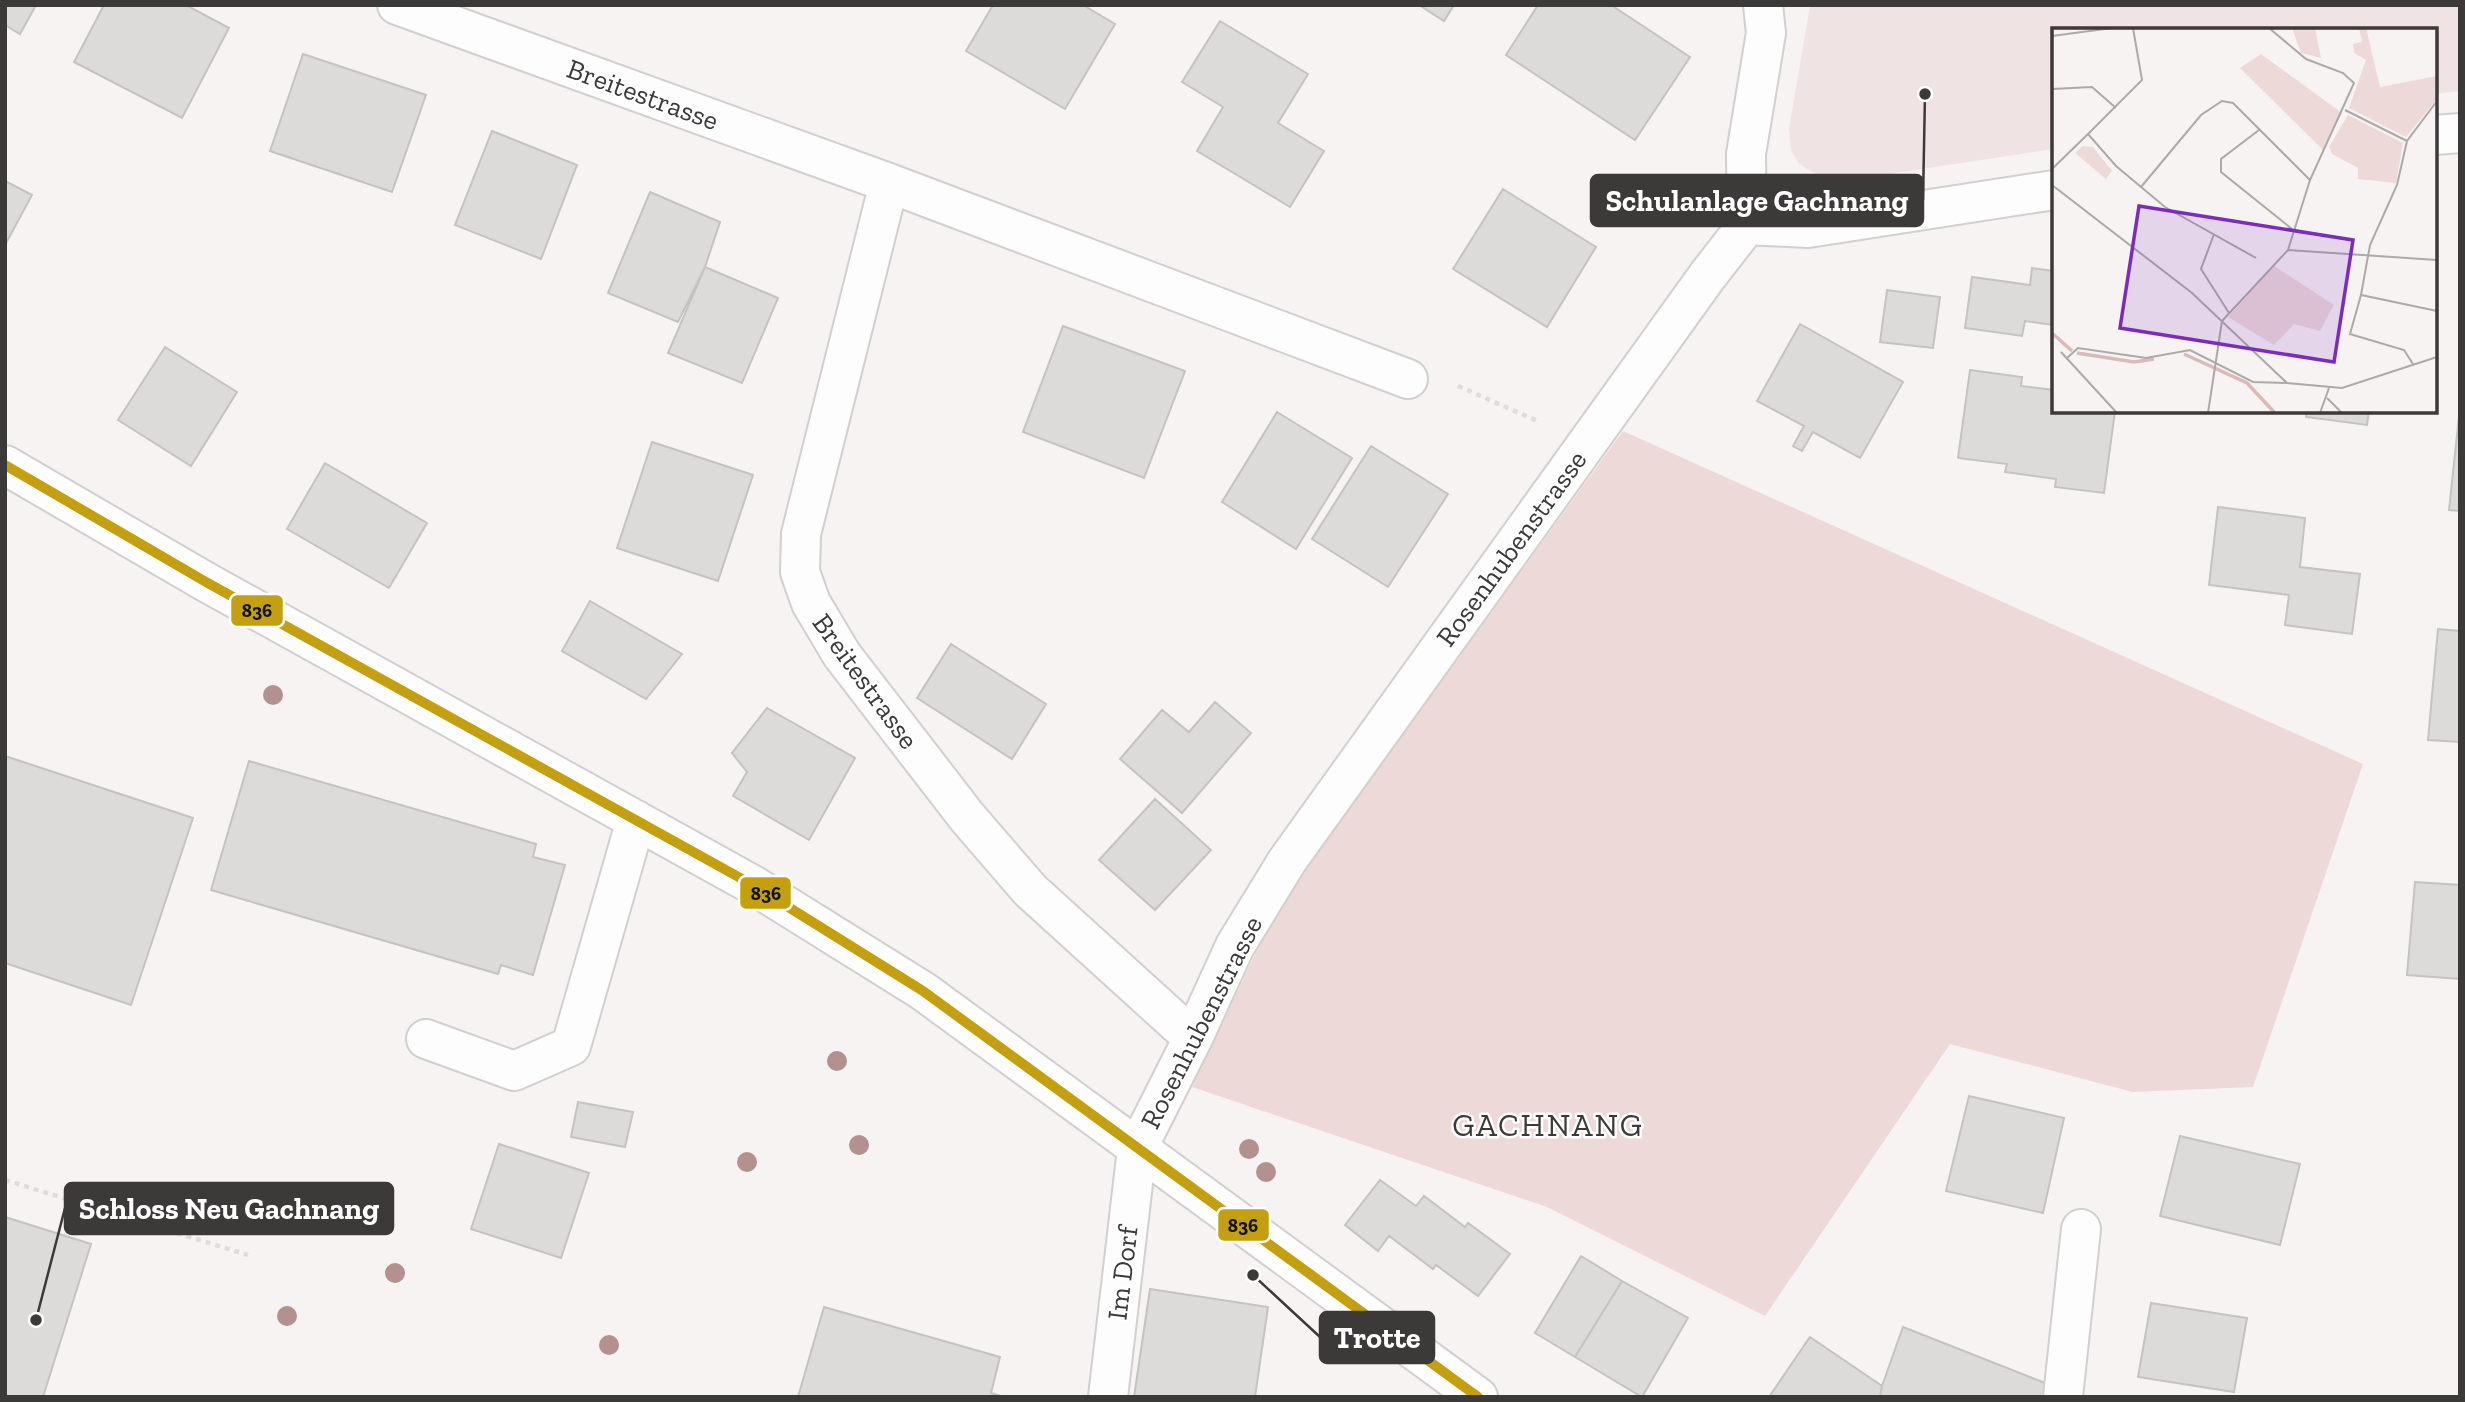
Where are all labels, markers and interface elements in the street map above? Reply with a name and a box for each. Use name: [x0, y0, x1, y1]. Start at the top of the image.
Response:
inset map: [2052, 28, 2437, 413]
street label: Breitestrasse: [563, 52, 723, 137]
callout: Schulanlage Gachnang: [1591, 175, 1923, 226]
text: Schulanlage Gachnang: [1605, 183, 1909, 219]
street label: Rosenhubenstrasse: [1429, 444, 1594, 653]
line badge: 836: [230, 594, 284, 627]
text: 836: [242, 599, 272, 622]
street label: Breitestrasse: [806, 607, 926, 755]
line badge: 836: [739, 876, 792, 910]
text: 836: [751, 882, 781, 905]
street label: Rosenhubenstrasse: [1134, 911, 1269, 1134]
district label: GACHNANG: [1452, 1106, 1644, 1144]
callout: Schloss Neu Gachnang: [65, 1183, 393, 1234]
text: Schloss Neu Gachnang: [79, 1191, 379, 1227]
line badge: 836: [1217, 1208, 1270, 1242]
text: 836: [1228, 1214, 1258, 1237]
street label: Im Dorf: [1100, 1222, 1145, 1322]
callout: Trotte: [1320, 1312, 1434, 1363]
text: Trotte: [1334, 1320, 1420, 1356]

